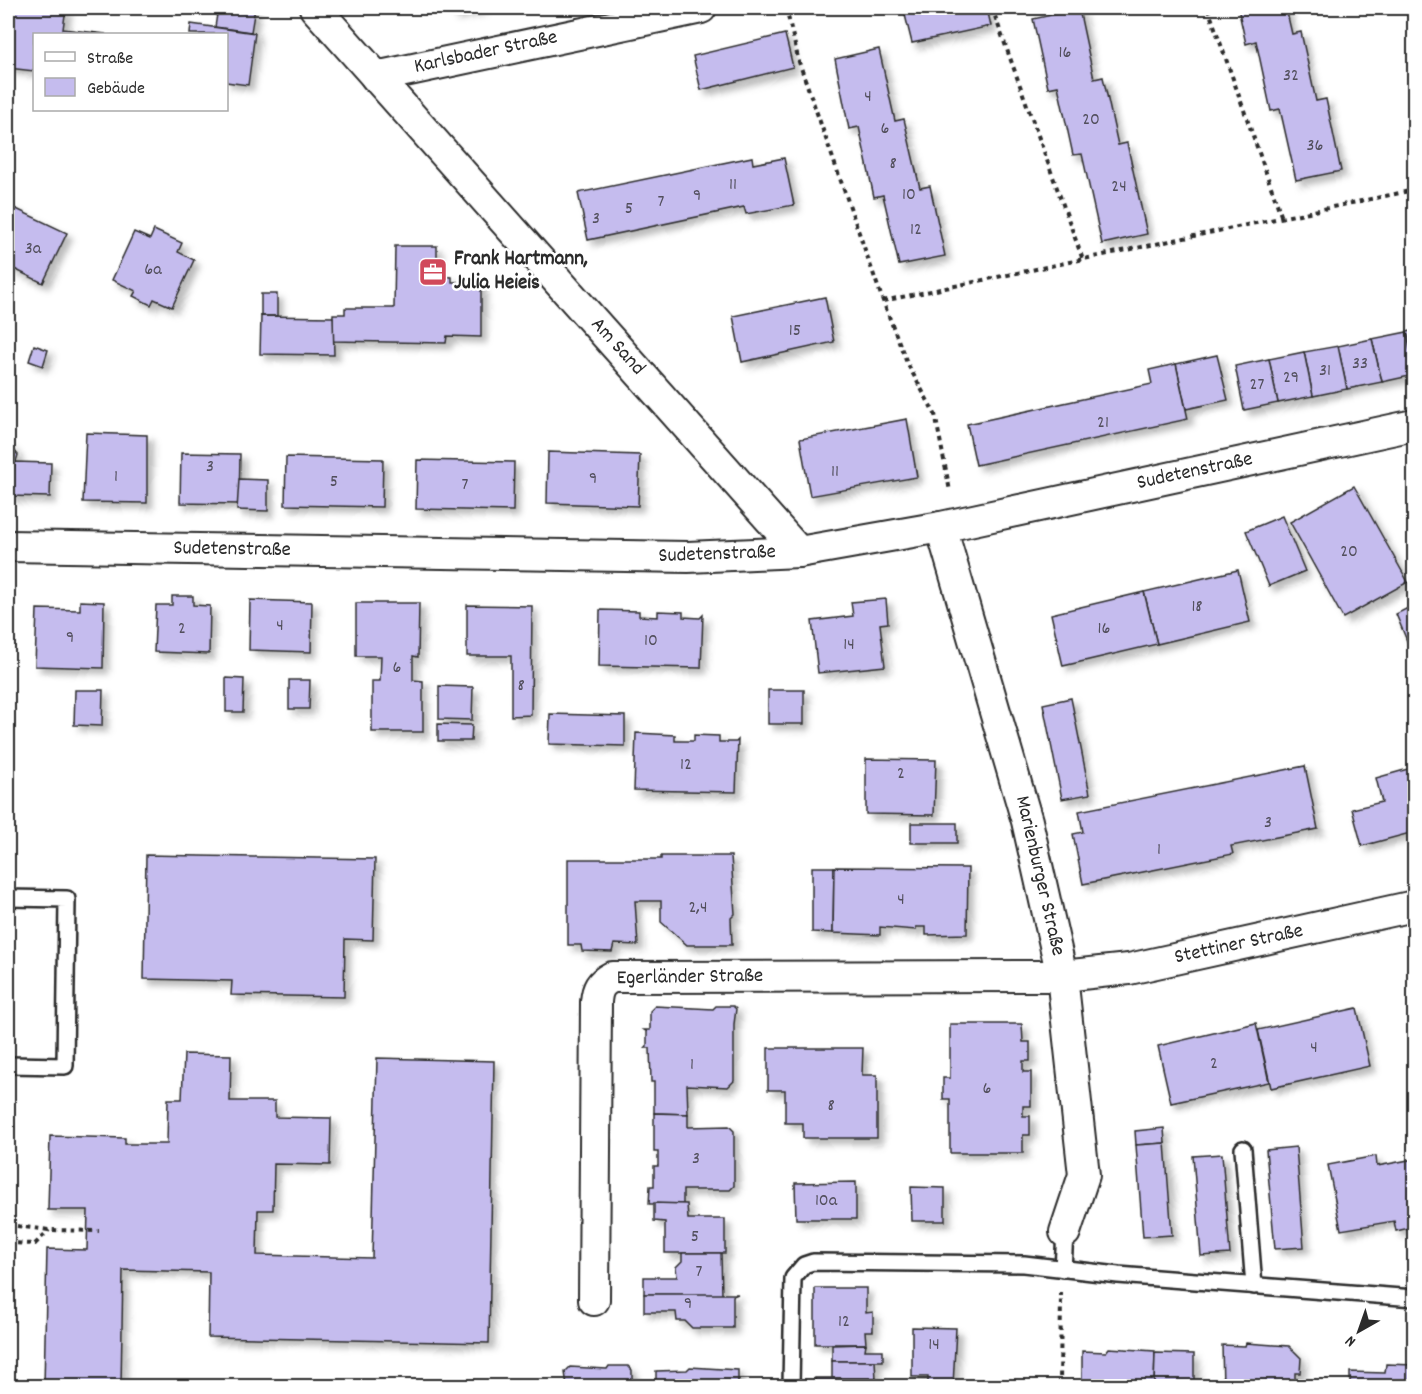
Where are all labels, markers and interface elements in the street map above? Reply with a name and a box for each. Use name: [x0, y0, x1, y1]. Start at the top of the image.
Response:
street label: Karlsbader Straße: [412, 23, 560, 83]
legend: [33, 33, 228, 111]
house number: 16: [1059, 41, 1071, 66]
text: Straße: [87, 47, 133, 72]
house number: 32: [1283, 64, 1299, 89]
text: Gebäude: [87, 77, 145, 102]
house number: 4: [864, 85, 872, 110]
house number: 20: [1082, 108, 1100, 133]
house number: 6: [881, 117, 889, 142]
house number: 36: [1307, 134, 1323, 159]
house number: 8: [889, 152, 897, 177]
house number: 11: [729, 173, 737, 198]
house number: 24: [1111, 175, 1127, 200]
house number: 10: [902, 183, 916, 208]
house number: 9: [693, 184, 701, 209]
house number: 7: [658, 190, 665, 215]
house number: 5: [625, 197, 633, 222]
house number: 3: [592, 207, 600, 232]
house number: 12: [910, 218, 922, 243]
house number: 3a: [25, 237, 42, 262]
place label: Frank Hartmann, Julia Heieis: [454, 245, 588, 299]
office icon: Frank Hartmann, Julia Heieis: [417, 256, 449, 288]
house number: 6a: [144, 258, 162, 283]
street label: Am Sand: [583, 311, 651, 383]
house number: 15: [789, 319, 801, 344]
house number: 33: [1352, 352, 1368, 377]
house number: 31: [1319, 359, 1331, 384]
house number: 29: [1283, 366, 1299, 391]
house number: 27: [1250, 373, 1264, 398]
house number: 21: [1097, 411, 1109, 436]
street label: Sudetenstraße: [1134, 445, 1256, 499]
house number: 3: [206, 455, 214, 480]
house number: 11: [831, 460, 839, 485]
house number: 1: [114, 465, 118, 490]
house number: 9: [589, 467, 597, 492]
house number: 5: [330, 470, 338, 495]
house number: 7: [462, 473, 469, 498]
street label: Sudetenstraße: [173, 534, 291, 566]
street label: Sudetenstraße: [658, 538, 776, 572]
house number: 20: [1340, 540, 1358, 565]
house number: 18: [1191, 595, 1203, 620]
house number: 4: [276, 614, 284, 639]
house number: 2: [178, 617, 186, 642]
house number: 16: [1098, 617, 1110, 642]
house number: 9: [66, 626, 74, 651]
house number: 10: [644, 629, 658, 654]
house number: 14: [843, 633, 855, 658]
house number: 6: [393, 656, 401, 681]
house number: 8: [517, 674, 525, 699]
house number: 12: [680, 753, 692, 778]
house number: 2: [897, 762, 905, 787]
street label: Marienburger Straße: [1006, 793, 1072, 959]
house number: 3: [1264, 811, 1272, 836]
house number: 1: [1157, 838, 1161, 863]
house number: 4: [897, 888, 905, 913]
house number: 2,4: [689, 896, 707, 921]
street label: Stettiner Straße: [1172, 917, 1306, 973]
street label: Egerländer Straße: [616, 962, 764, 994]
house number: 4: [1310, 1036, 1318, 1061]
house number: 2: [1210, 1052, 1218, 1077]
house number: 1: [690, 1053, 694, 1078]
house number: 6: [983, 1077, 991, 1102]
house number: 8: [827, 1094, 835, 1119]
house number: 3: [692, 1147, 700, 1172]
house number: 10a: [815, 1189, 838, 1214]
house number: 5: [691, 1225, 699, 1250]
house number: 7: [696, 1260, 703, 1285]
house number: 9: [684, 1292, 692, 1317]
north arrow: [1329, 1301, 1389, 1361]
house number: 12: [838, 1310, 850, 1335]
text: N: [1340, 1329, 1361, 1352]
house number: 14: [928, 1333, 940, 1358]

